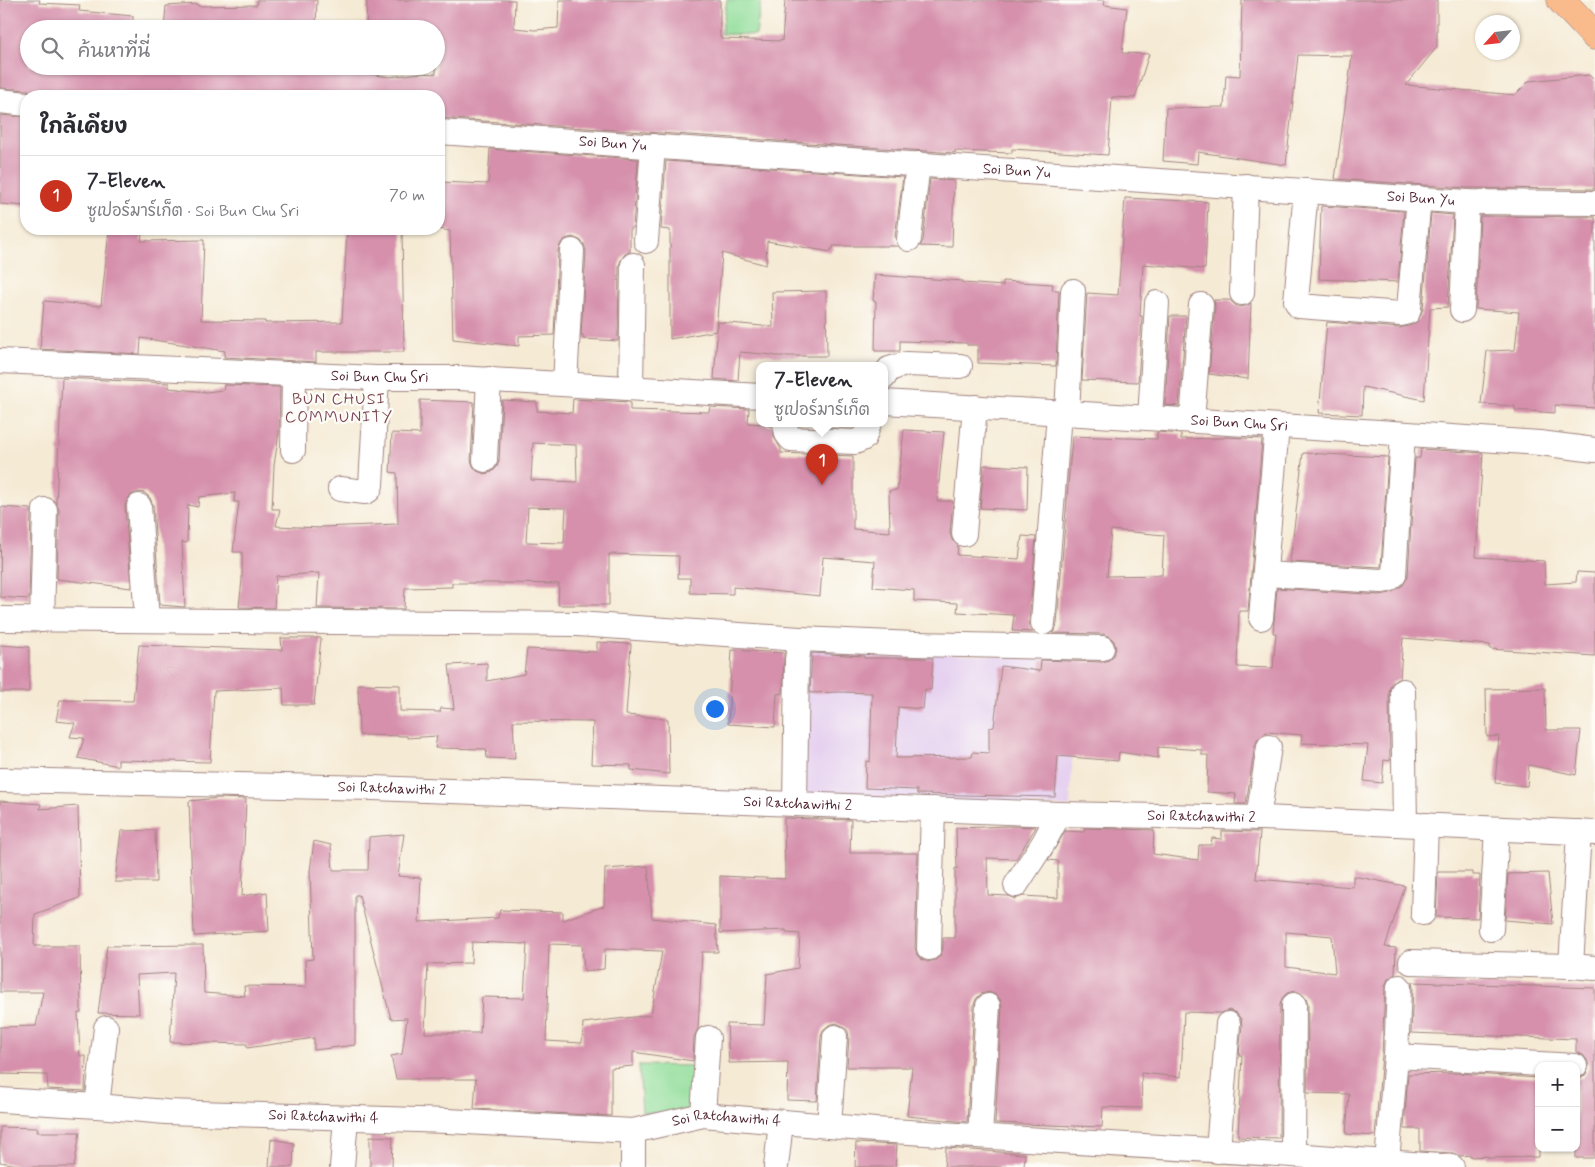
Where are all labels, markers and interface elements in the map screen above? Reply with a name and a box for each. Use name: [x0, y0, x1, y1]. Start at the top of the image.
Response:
north arrow: [1475, 15, 1520, 60]
search box: [20, 20, 445, 75]
icon: search: [38, 34, 66, 62]
text: ค้นหาที่นี่: [78, 39, 150, 64]
text: ใกล้เคียง: [40, 113, 127, 141]
street label: Soi Bun Yu: [578, 132, 647, 156]
street label: Soi Bun Yu: [982, 159, 1051, 184]
text: 7-Eleven: [87, 169, 165, 194]
text: 1: [52, 185, 60, 206]
text: 70 m: [389, 185, 425, 206]
street label: Soi Bun Yu: [1386, 187, 1456, 211]
text: ซูเปอร์มาร์เก็ต · Soi Bun Chu Sri: [87, 201, 299, 222]
popup: [756, 362, 888, 427]
street label: Soi Bun Chu Sri: [330, 366, 428, 388]
text: 7-Eleven: [774, 368, 852, 393]
district label: BUN CHUSI COMMUNITY: [285, 389, 393, 428]
text: ซูเปอร์มาร์เก็ต: [774, 400, 870, 421]
street label: Soi Bun Chu Sri: [1190, 411, 1289, 436]
pin: 1: [806, 444, 838, 485]
your location: [702, 696, 728, 722]
street label: Soi Ratchawithi 2: [337, 777, 447, 801]
street label: Soi Ratchawithi 2: [743, 792, 852, 816]
street label: Soi Ratchawithi 2: [1147, 806, 1256, 828]
map controls: [1535, 1062, 1580, 1152]
button: +: [1535, 1062, 1580, 1107]
street label: Soi Ratchawithi 4: [268, 1105, 379, 1129]
street label: Soi Ratchawithi 4: [670, 1105, 782, 1132]
button: −: [1535, 1107, 1580, 1152]

